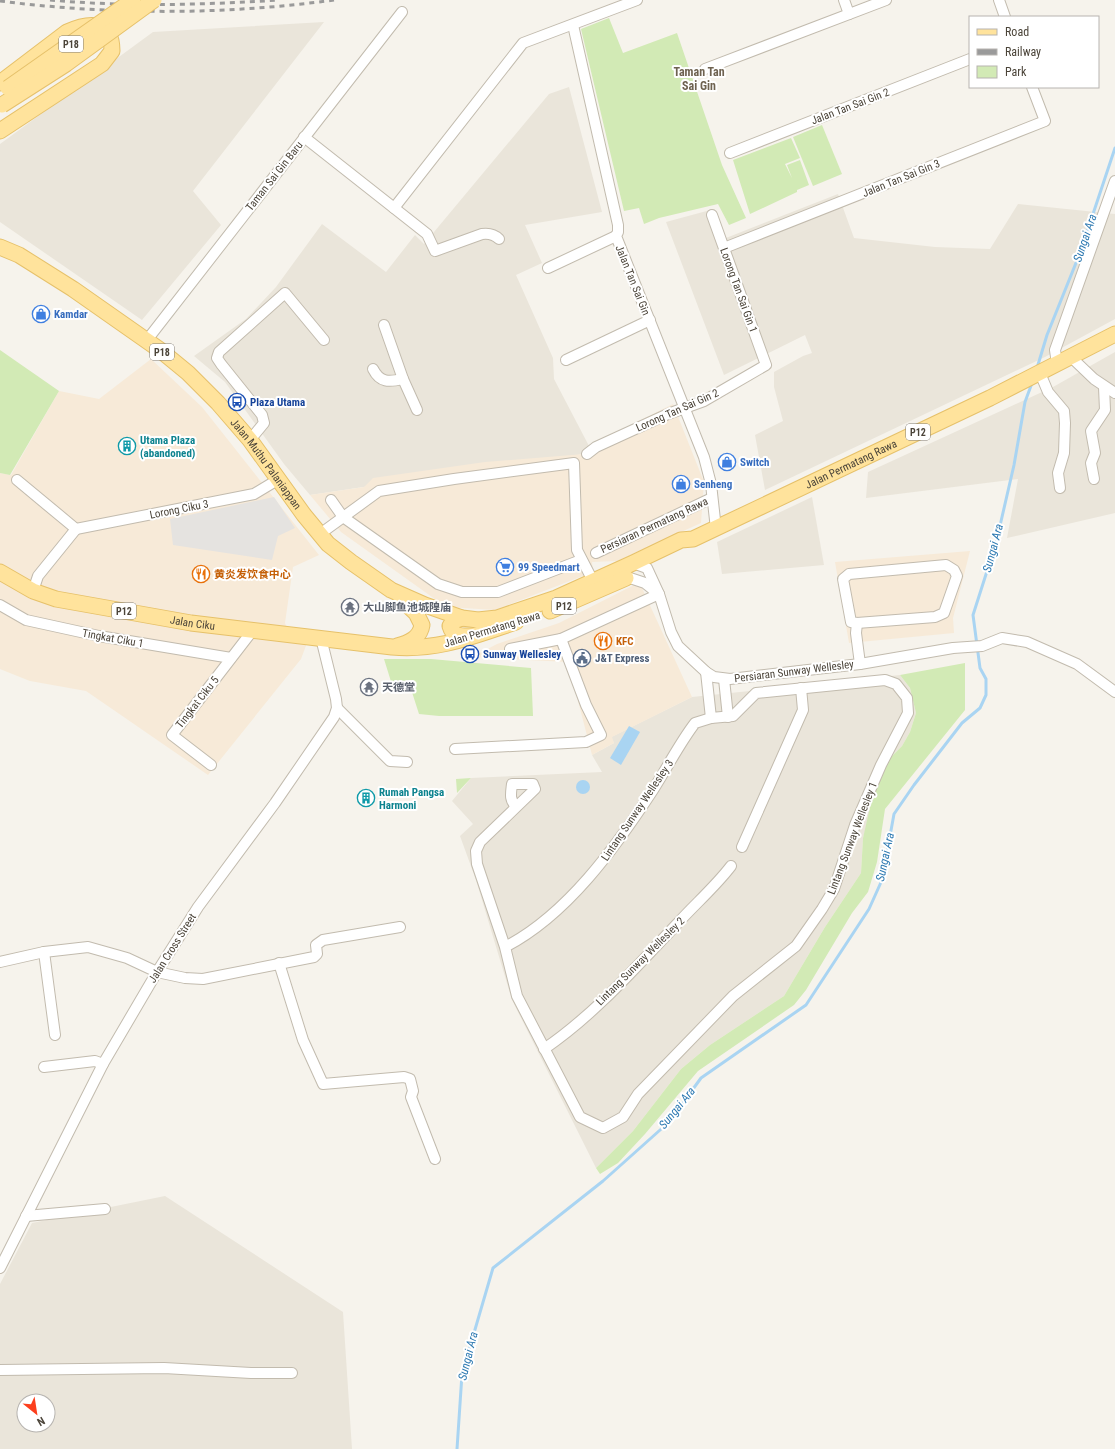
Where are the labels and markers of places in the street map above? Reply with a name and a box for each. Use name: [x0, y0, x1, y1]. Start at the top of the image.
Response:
shop icon: Kamdar: [31, 304, 51, 324]
place label: Kamdar: [54, 308, 88, 321]
bus stop icon: Plaza Utama: [227, 392, 247, 412]
place label: Plaza Utama: [250, 396, 305, 409]
place label: Utama Plaza (abandoned): [140, 434, 195, 460]
building icon: Utama Plaza (abandoned): [117, 436, 137, 456]
shop icon: Switch: [717, 452, 737, 472]
place label: Switch: [740, 456, 770, 469]
shop icon: Senheng: [671, 474, 691, 494]
place label: Senheng: [694, 478, 732, 491]
supermarket icon: 99 Speedmart: [495, 557, 515, 577]
place label: 99 Speedmart: [518, 561, 580, 574]
restaurant icon: 黄炎发饮食中心: [191, 564, 211, 584]
place label: 黄炎发饮食中心: [214, 568, 291, 581]
temple icon: 大山脚鱼池城隍庙: [340, 597, 360, 617]
place label: 大山脚鱼池城隍庙: [363, 601, 451, 614]
restaurant icon: KFC: [593, 631, 613, 651]
place label: KFC: [616, 635, 634, 648]
bus stop icon: Sunway Wellesley: [460, 644, 480, 664]
place label: Sunway Wellesley: [483, 648, 561, 661]
public building icon: J&T Express: [572, 648, 592, 668]
place label: J&T Express: [595, 652, 650, 665]
temple icon: 天德堂: [359, 677, 379, 697]
place label: 天德堂: [382, 681, 415, 694]
place label: Rumah Pangsa Harmoni: [379, 786, 444, 812]
building icon: Rumah Pangsa Harmoni: [356, 788, 376, 808]

